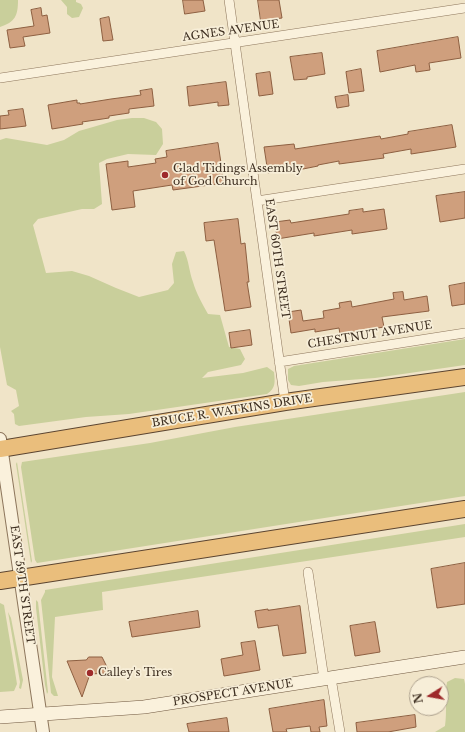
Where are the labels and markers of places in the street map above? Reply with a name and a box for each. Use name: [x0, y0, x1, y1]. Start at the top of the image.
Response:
place label: Glad Tidings Assembly of God Church: [173, 162, 303, 188]
marker: Glad Tidings Assembly of God Church: [160, 170, 170, 180]
place label: Calley's Tires: [98, 666, 172, 680]
marker: Calley's Tires: [85, 668, 95, 678]

